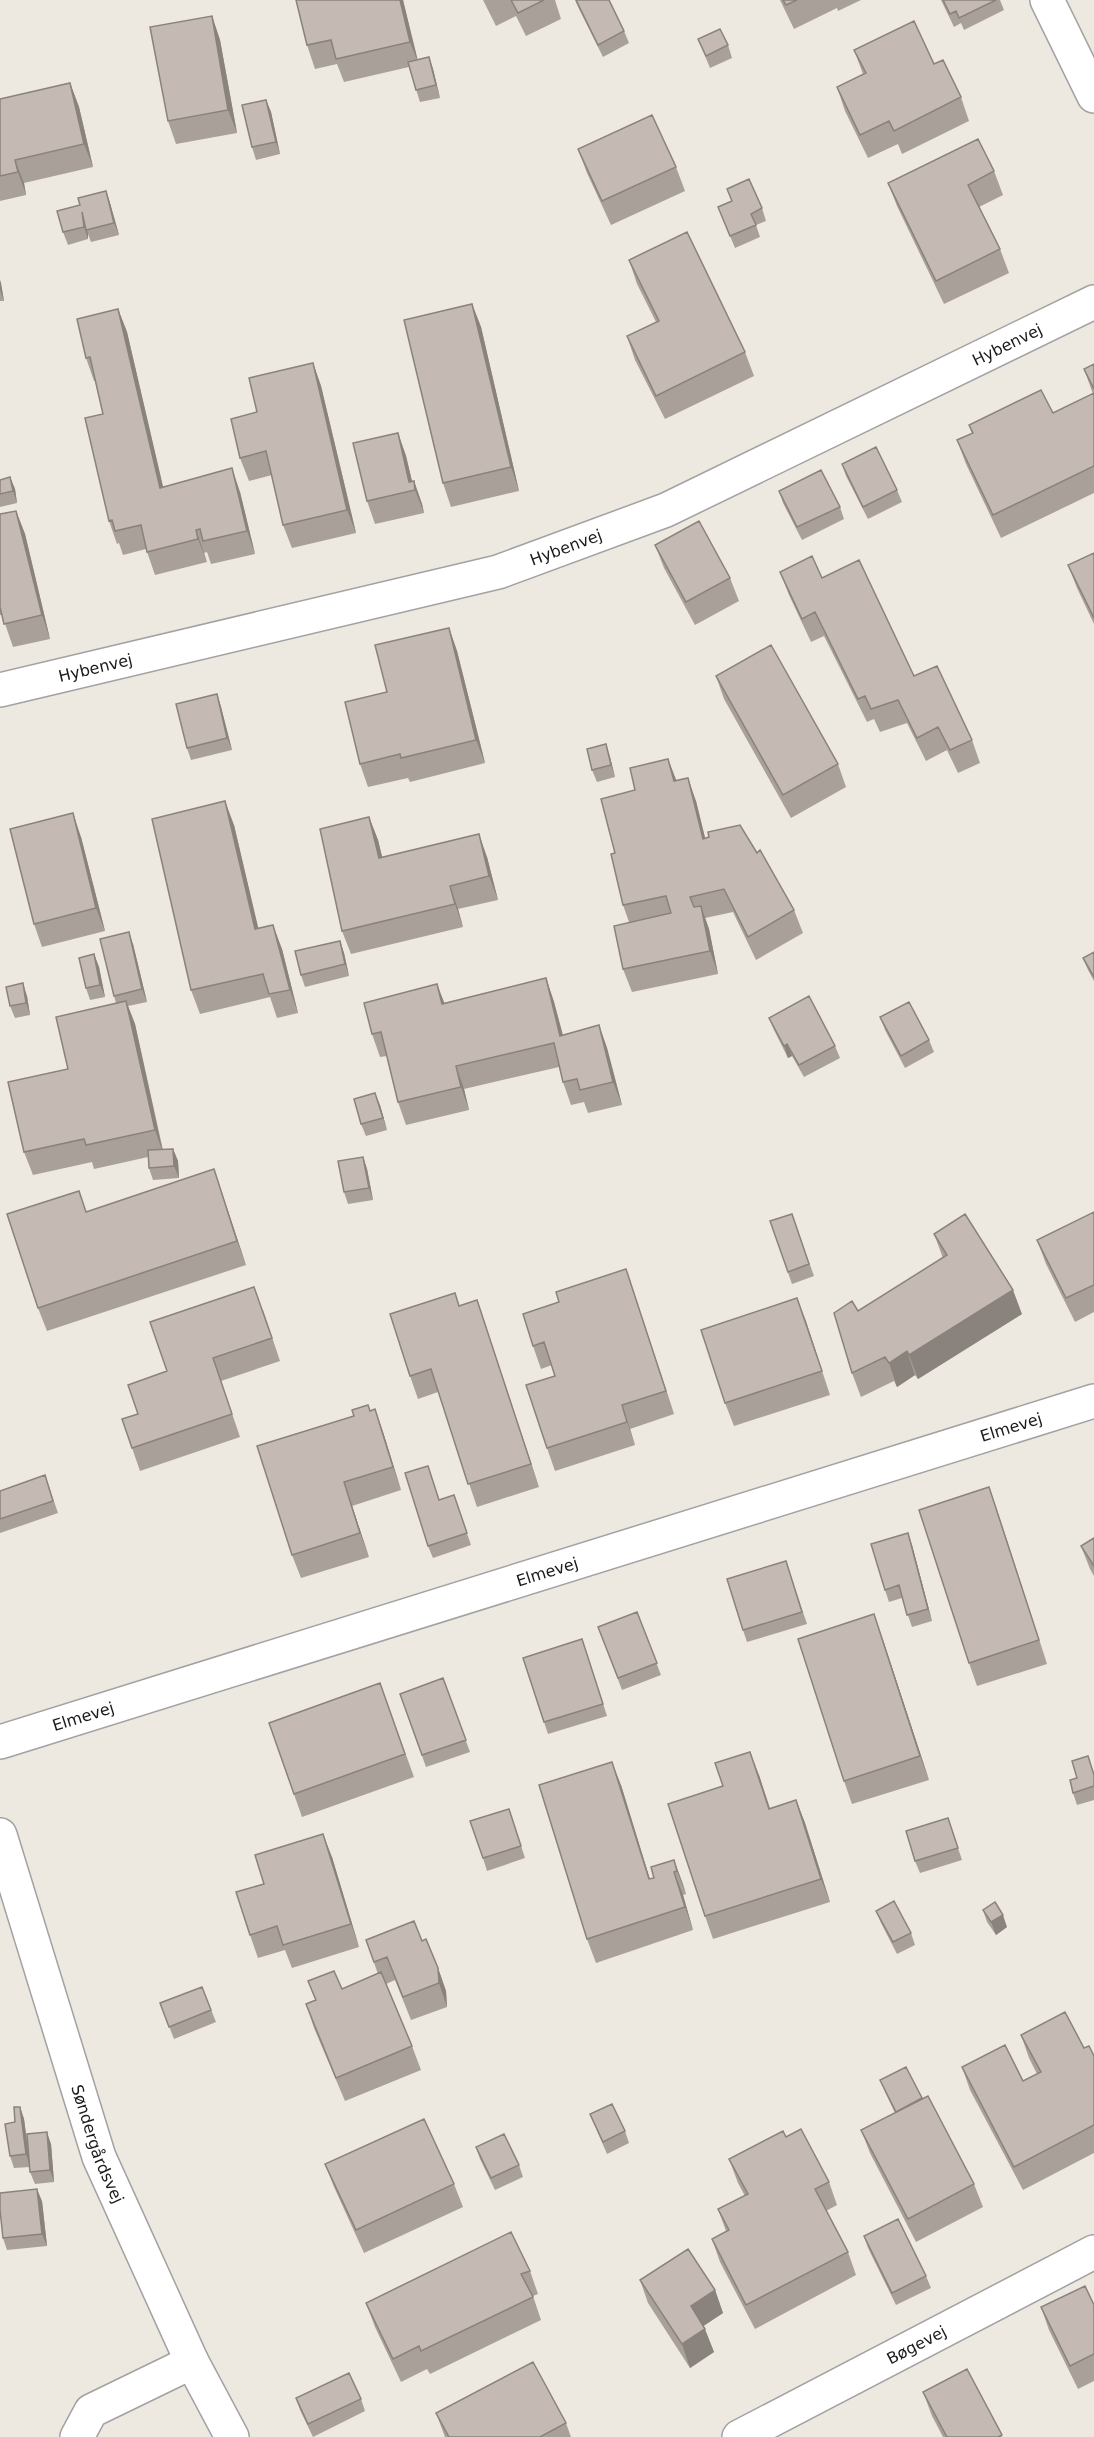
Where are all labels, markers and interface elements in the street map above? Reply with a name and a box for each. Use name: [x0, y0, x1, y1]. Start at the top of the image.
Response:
street label: Hybenvej: [969, 320, 1045, 370]
street label: Hybenvej: [527, 526, 605, 569]
street label: Hybenvej: [57, 650, 134, 686]
street label: Elmevej: [978, 1409, 1044, 1446]
street label: Elmevej: [514, 1553, 580, 1591]
street label: Elmevej: [50, 1698, 116, 1735]
street label: Søndergårdsvej: [67, 2082, 128, 2206]
street label: Bøgevej: [884, 2322, 950, 2368]

